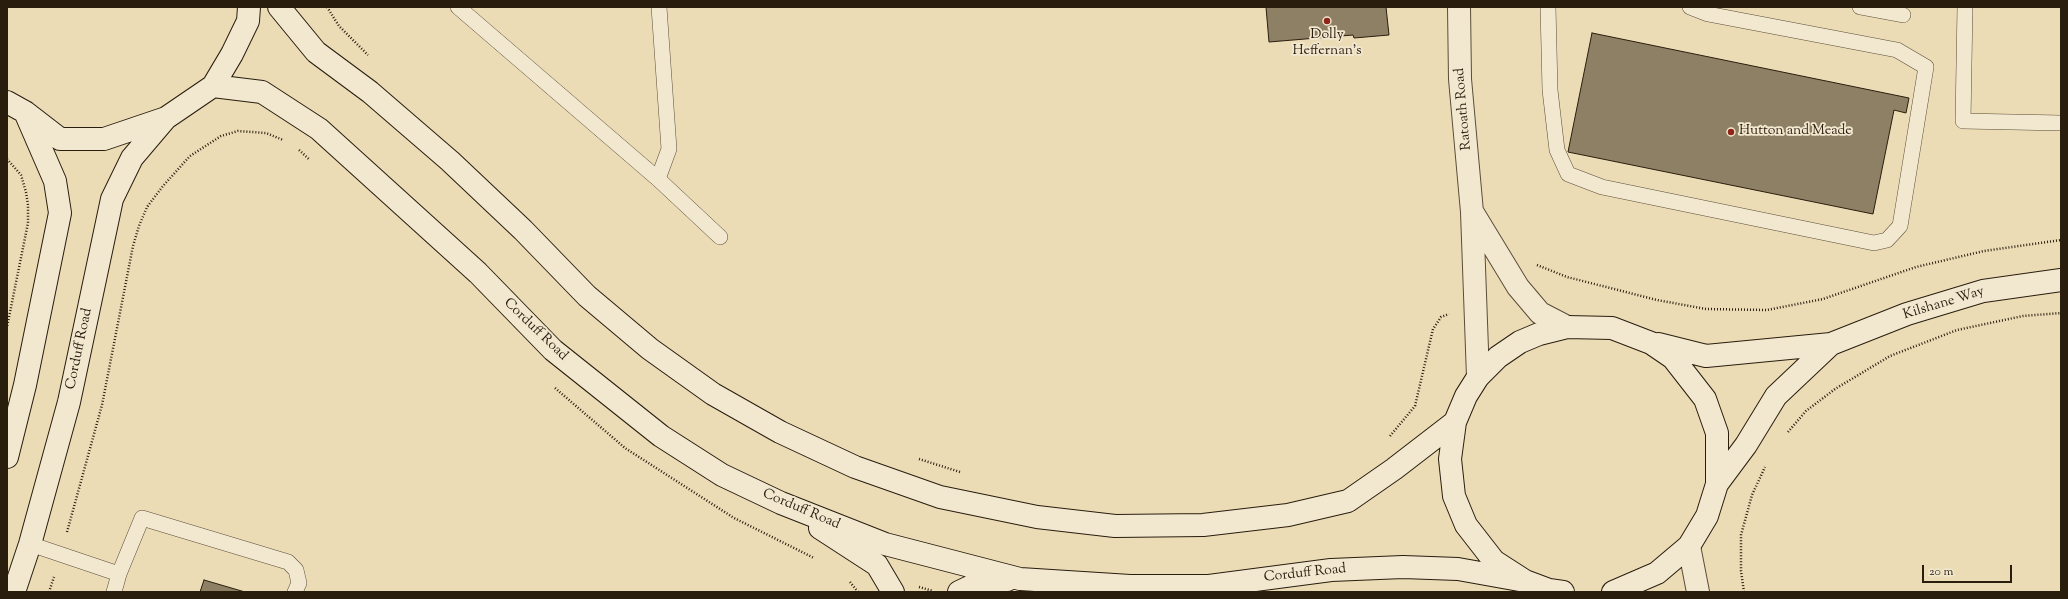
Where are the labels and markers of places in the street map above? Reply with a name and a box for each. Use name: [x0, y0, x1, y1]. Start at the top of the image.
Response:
marker: Dolly Heffernan's: [1322, 16, 1332, 26]
place label: Dolly Heffernan's: [1293, 28, 1361, 60]
place label: Hutton and Meade: [1739, 124, 1852, 140]
marker: Hutton and Meade: [1726, 127, 1736, 137]

